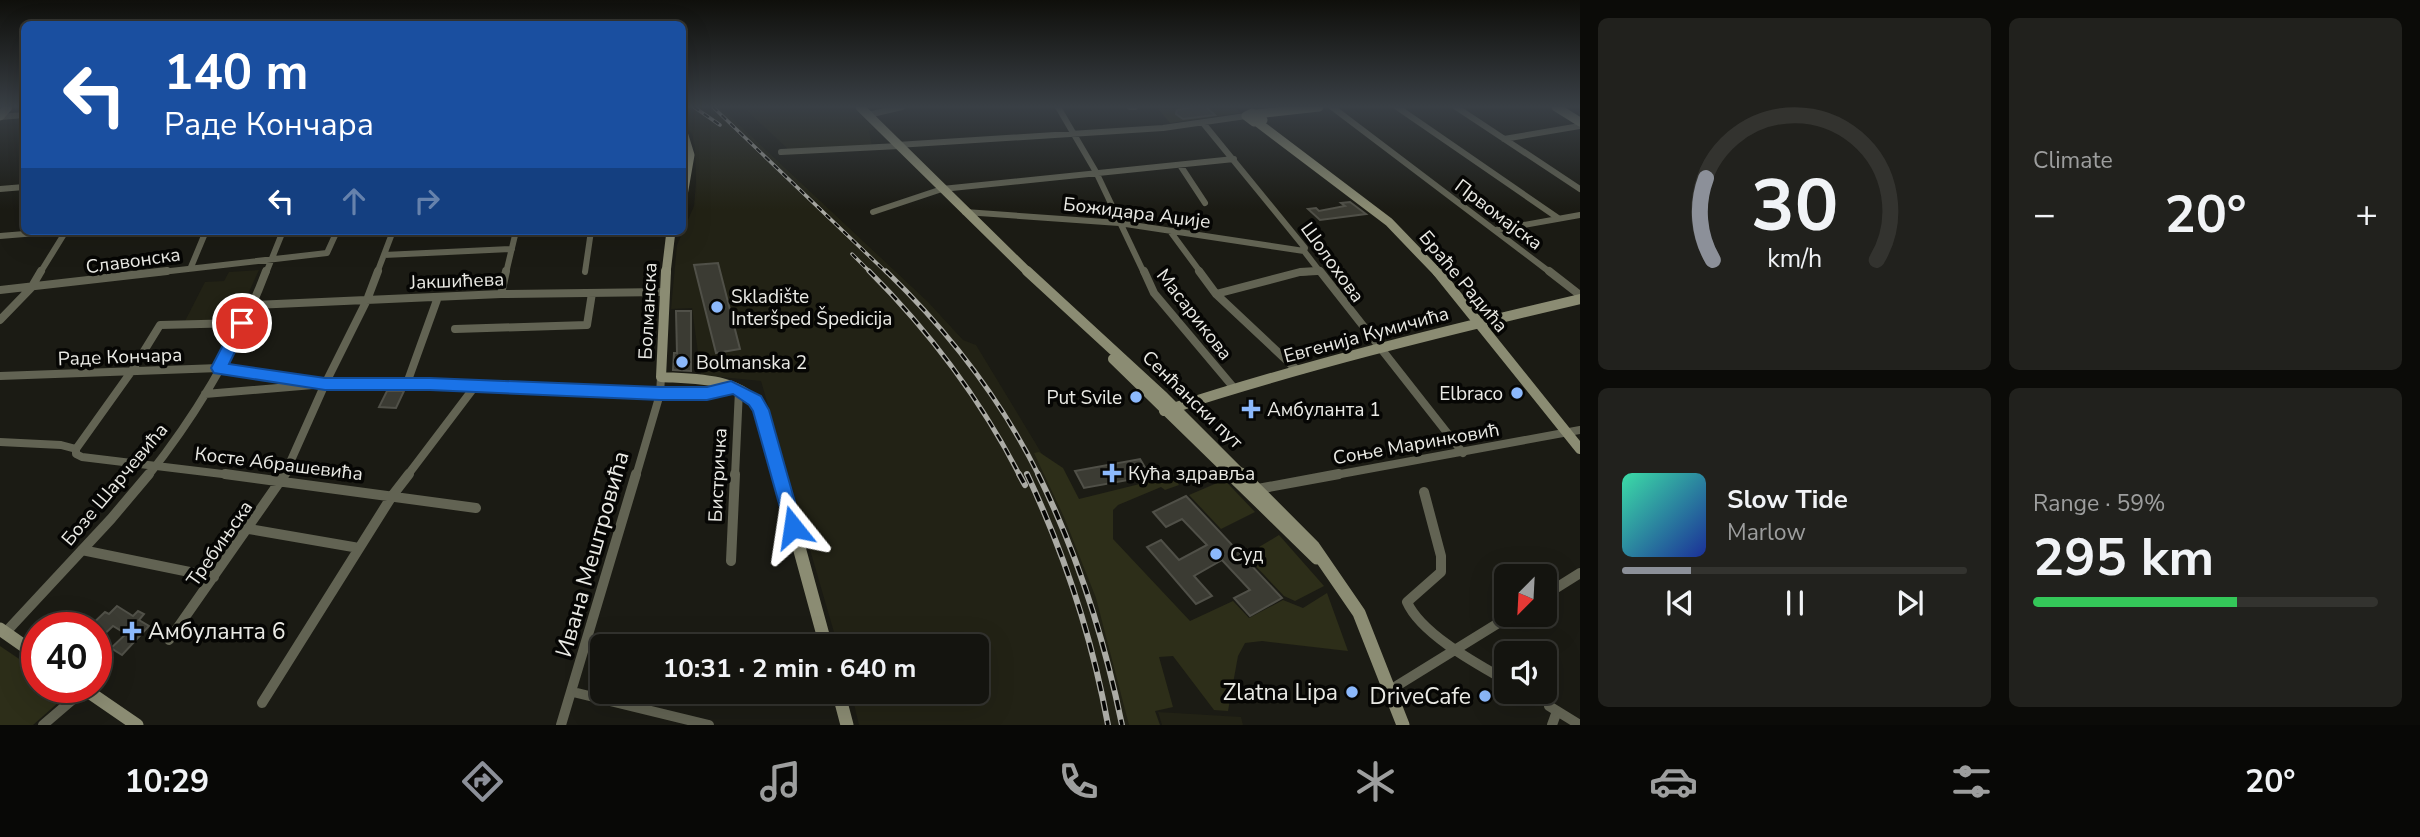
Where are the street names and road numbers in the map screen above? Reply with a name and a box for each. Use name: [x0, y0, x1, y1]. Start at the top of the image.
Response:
street label: Првомајска: [1449, 173, 1548, 256]
street label: Божидара Аџије: [1062, 191, 1212, 235]
street label: Шолохова: [1294, 217, 1370, 308]
street label: Браће Радића: [1413, 225, 1514, 338]
street label: Славонска: [84, 241, 182, 281]
street label: Болманска: [632, 262, 664, 360]
street label: Масарикова: [1150, 263, 1238, 366]
street label: Јакшићева: [408, 266, 505, 296]
street label: Евгенија Кумичића: [1281, 300, 1452, 370]
street label: Раде Кончара: [57, 342, 183, 372]
street label: Сенћански пут: [1136, 345, 1249, 455]
street label: Соње Маринковић: [1331, 417, 1501, 471]
street label: Бозе Шарчевића: [56, 418, 174, 552]
street label: Бистричка: [703, 427, 733, 523]
street label: Косте Абрашевића: [193, 441, 364, 487]
street label: Ивана Мештровића: [548, 448, 637, 661]
street label: Требињска: [181, 495, 259, 592]

